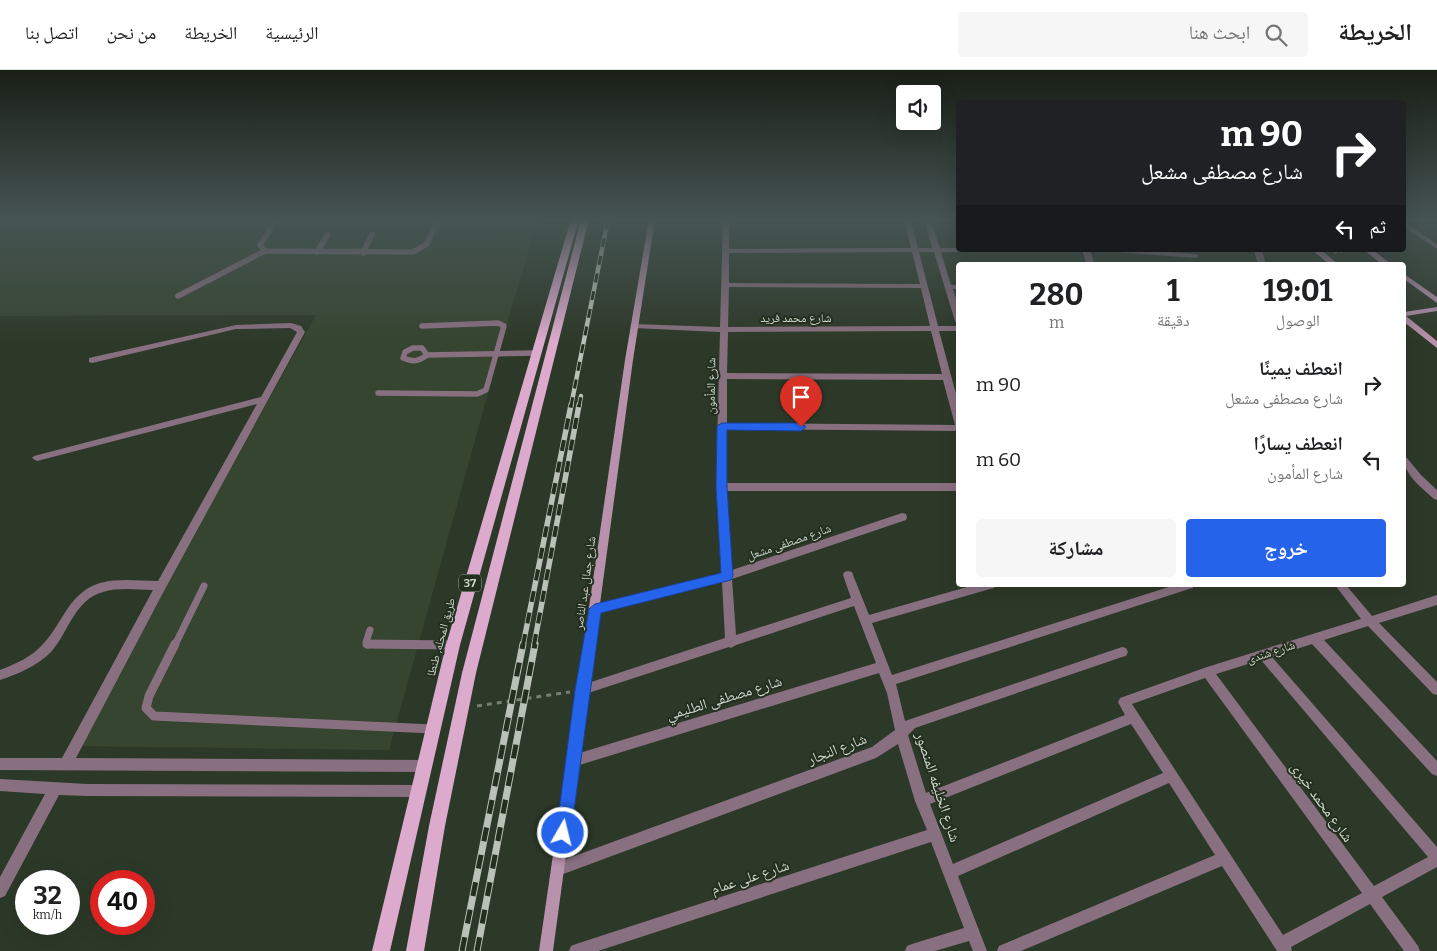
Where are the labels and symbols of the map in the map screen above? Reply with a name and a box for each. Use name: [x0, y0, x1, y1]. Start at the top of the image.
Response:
street label: شارع محمد فريد: [760, 311, 832, 326]
street label: شارع المأمون: [704, 357, 719, 415]
pin: [780, 376, 822, 427]
street label: شارع مصطفى مشعل: [745, 521, 833, 564]
street label: شارع جمال عبد الناصر: [571, 535, 599, 632]
road number: 37: [459, 574, 481, 592]
street label: طريق المحله, طنطا: [424, 596, 458, 678]
street label: شارع شندى: [1245, 638, 1297, 667]
street label: شارع مصطفى الطليمي: [664, 672, 785, 727]
street label: شارع النجار: [804, 729, 870, 770]
street label: شارع الخليفه المنصور: [910, 729, 964, 845]
street label: شارع محمد خيرى: [1286, 758, 1357, 846]
position arrow: [536, 806, 588, 858]
street label: شارع على عمام: [709, 856, 792, 899]
speed limit sign: 40: [90, 870, 155, 935]

